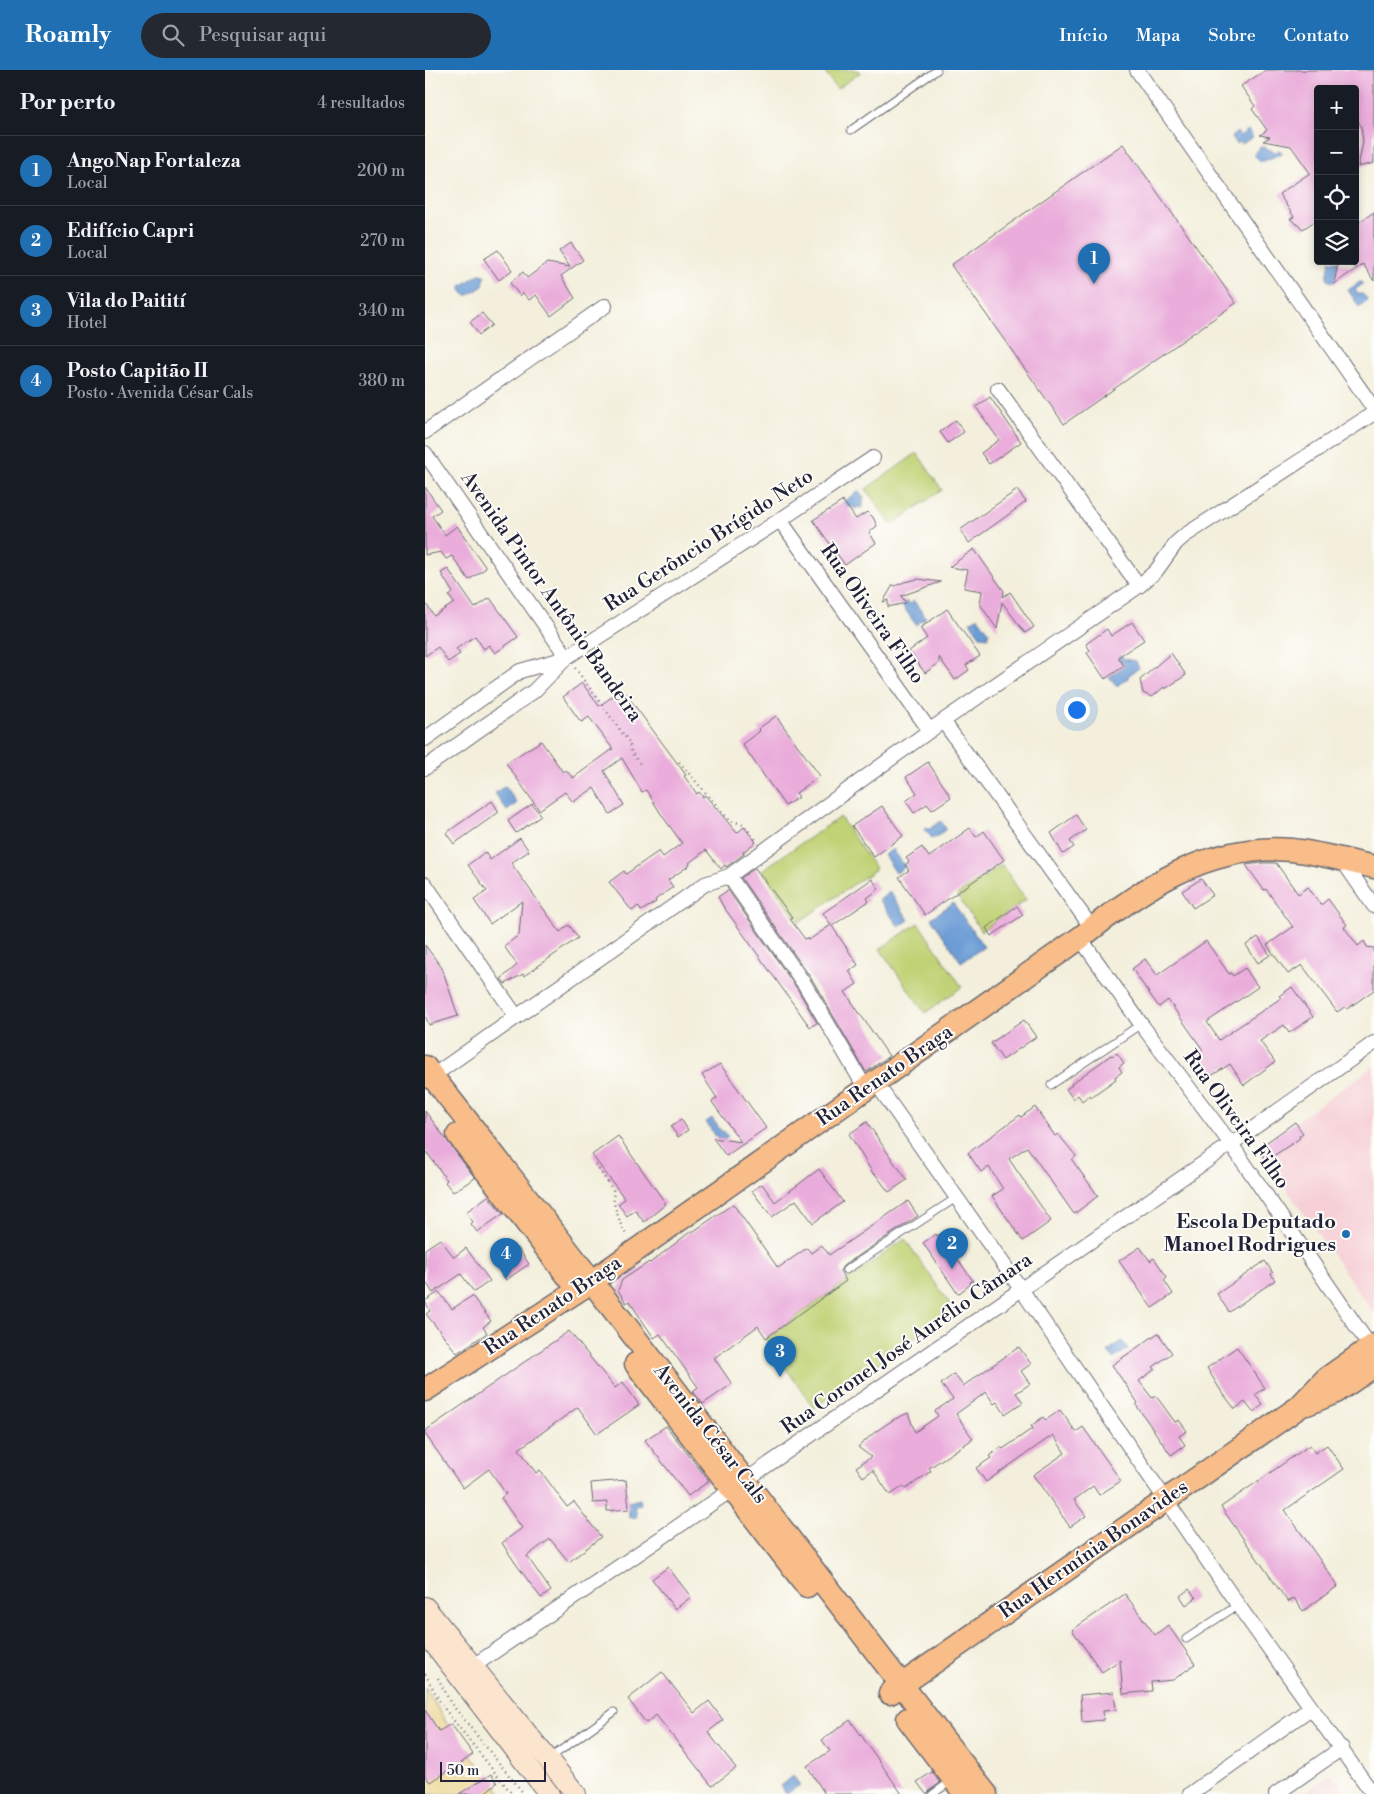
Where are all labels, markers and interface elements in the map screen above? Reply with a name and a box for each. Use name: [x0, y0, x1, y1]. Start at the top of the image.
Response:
search box: [141, 13, 491, 58]
text: Roamly: [25, 20, 111, 50]
icon: search: [159, 21, 187, 49]
text: Pesquisar aqui: [199, 23, 326, 47]
text: Início: [1059, 24, 1108, 47]
text: Mapa: [1136, 24, 1180, 47]
text: Sobre: [1208, 24, 1256, 47]
text: Contato: [1284, 24, 1349, 47]
map controls: [1314, 85, 1359, 265]
button: +: [1314, 85, 1359, 130]
text: Por perto: [20, 90, 116, 116]
text: 4 resultados: [317, 93, 405, 113]
button: −: [1314, 130, 1359, 175]
text: AngoNap Fortaleza: [67, 149, 241, 173]
text: 1: [32, 161, 40, 181]
text: 200 m: [357, 161, 405, 181]
text: Local: [67, 173, 108, 193]
button: locate: [1314, 175, 1359, 220]
text: Edifício Capri: [67, 219, 194, 243]
button: layers: [1314, 220, 1359, 265]
text: 2: [31, 231, 41, 251]
text: 270 m: [360, 231, 405, 251]
text: Local: [67, 243, 108, 263]
pin: 1: [1078, 243, 1110, 284]
text: Vila do Paitití: [67, 289, 185, 313]
text: 3: [31, 301, 41, 321]
text: 340 m: [358, 301, 405, 321]
text: Hotel: [67, 313, 107, 333]
text: Posto Capitão II: [67, 359, 208, 383]
text: 4: [31, 371, 41, 391]
text: 380 m: [358, 371, 405, 391]
text: Posto · Avenida César Cals: [67, 383, 253, 403]
street label: Rua Gerôncio Brígido Neto: [600, 464, 818, 618]
street label: Avenida Pintor Antônio Bandeira: [454, 466, 648, 728]
street label: Rua Oliveira Filho: [814, 539, 930, 689]
your location: [1064, 697, 1090, 723]
street label: Rua Renato Braga: [812, 1019, 959, 1132]
street label: Rua Oliveira Filho: [1177, 1046, 1295, 1194]
place label: Escola Deputado Manoel Rodrigues: [1163, 1210, 1336, 1258]
pin: 2: [936, 1228, 968, 1269]
marker: Escola Deputado Manoel Rodrigues: [1340, 1228, 1352, 1240]
pin: 4: [490, 1238, 522, 1279]
street label: Rua Coronel José Aurélio Câmara: [777, 1247, 1038, 1440]
street label: Rua Renato Braga: [479, 1250, 627, 1361]
pin: 3: [764, 1336, 796, 1377]
street label: Avenida César Cals: [647, 1358, 772, 1509]
street label: Rua Hermínia Bonavides: [994, 1475, 1194, 1625]
scale bar: [440, 1759, 546, 1782]
text: 50 m: [447, 1762, 479, 1780]

